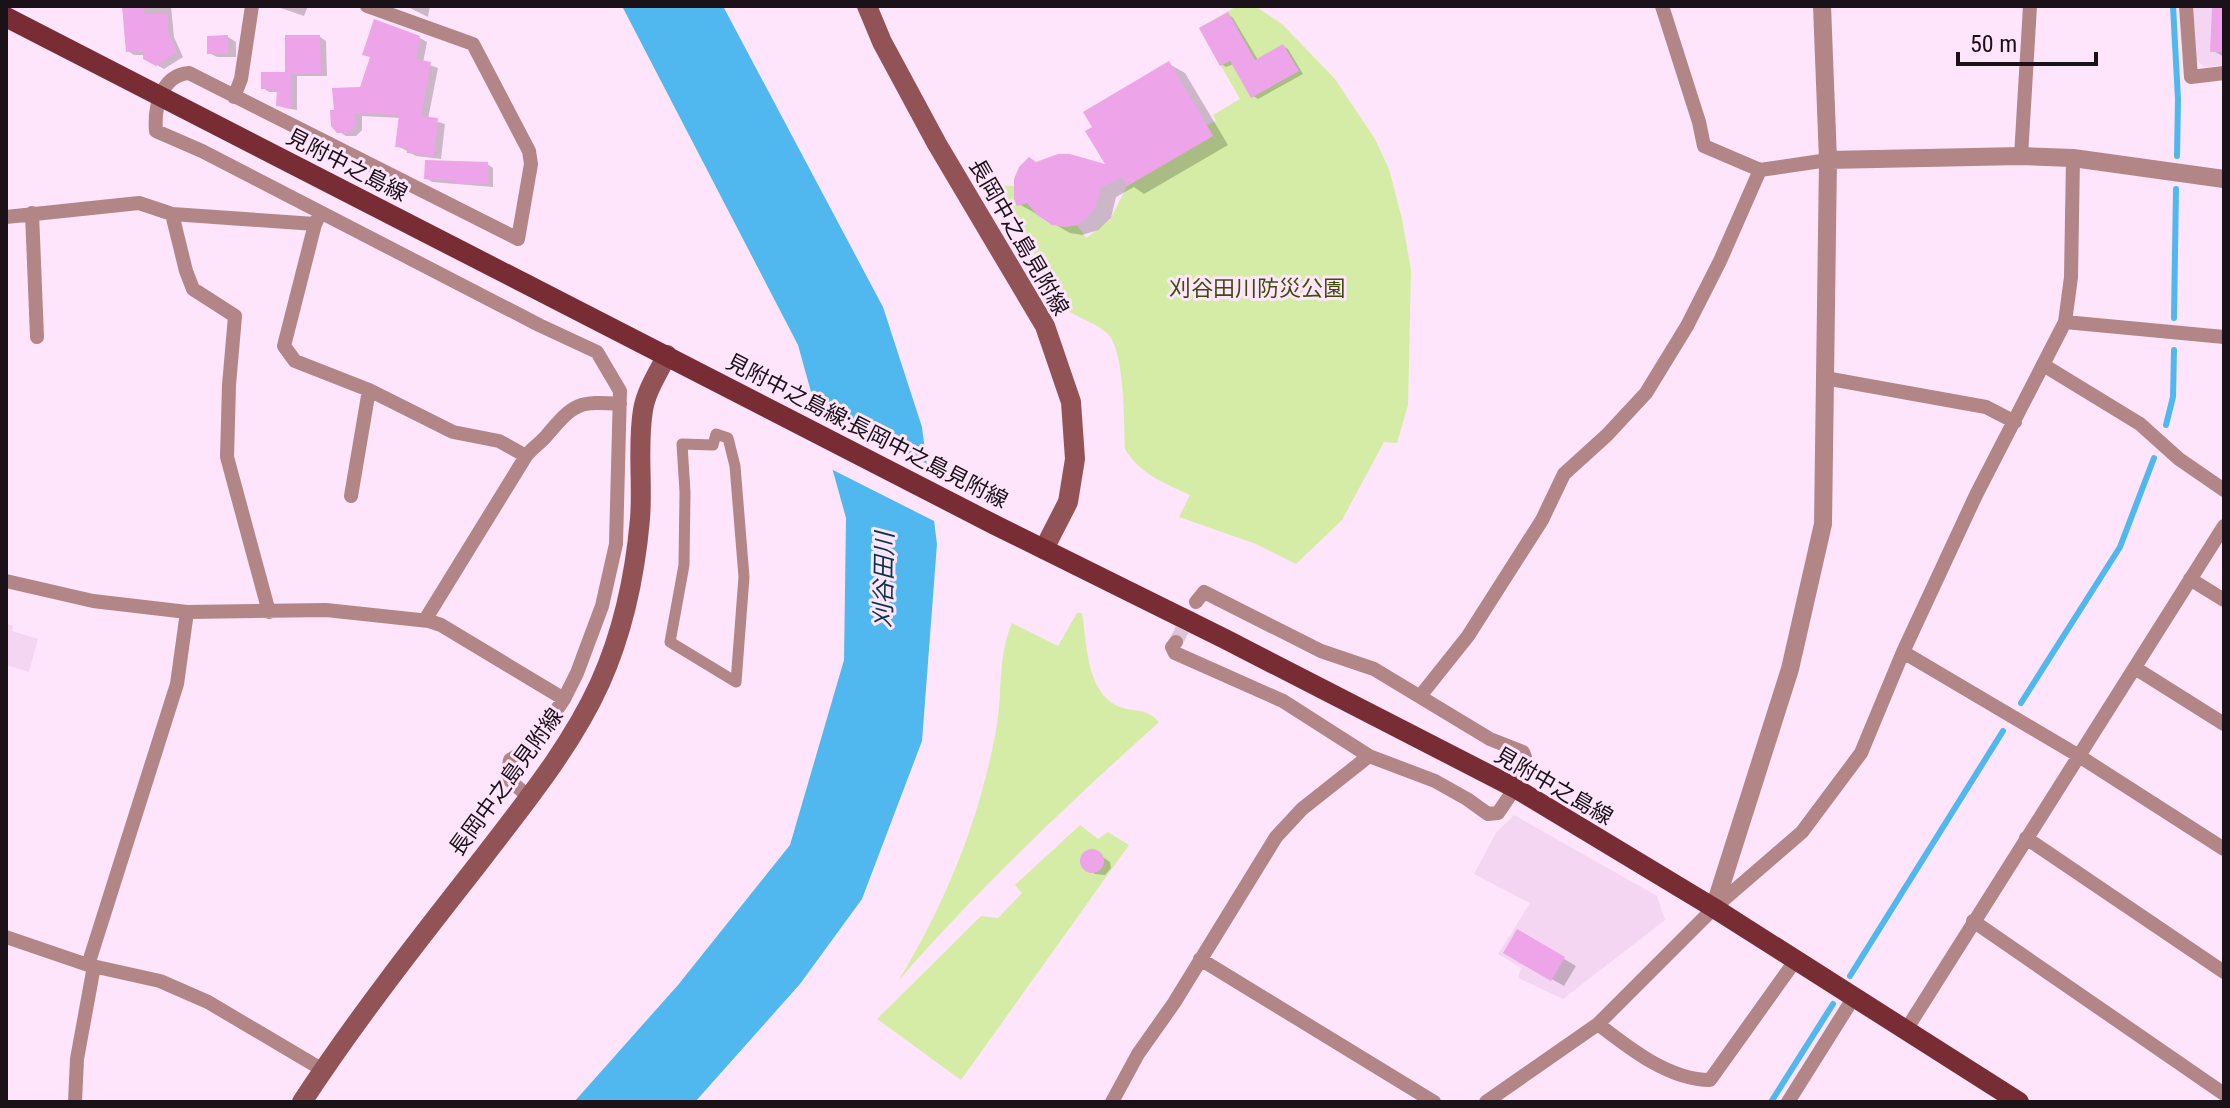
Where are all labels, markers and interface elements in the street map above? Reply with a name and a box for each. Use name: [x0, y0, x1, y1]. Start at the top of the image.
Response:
scale bar: [1958, 16, 2096, 66]
text: 50 m: [1970, 30, 2017, 58]
street label: 見附中之島線: [283, 124, 411, 206]
street label: 長岡中之島見附線: [964, 155, 1074, 319]
park label: 刈谷田川防災公園: [1169, 276, 1345, 301]
street label: 見附中之島線;長岡中之島見附線: [722, 349, 1012, 513]
water label: 刈谷田川: [869, 529, 899, 628]
street label: 長岡中之島見附線: [444, 703, 568, 861]
street label: 見附中之島線: [1491, 742, 1617, 830]

